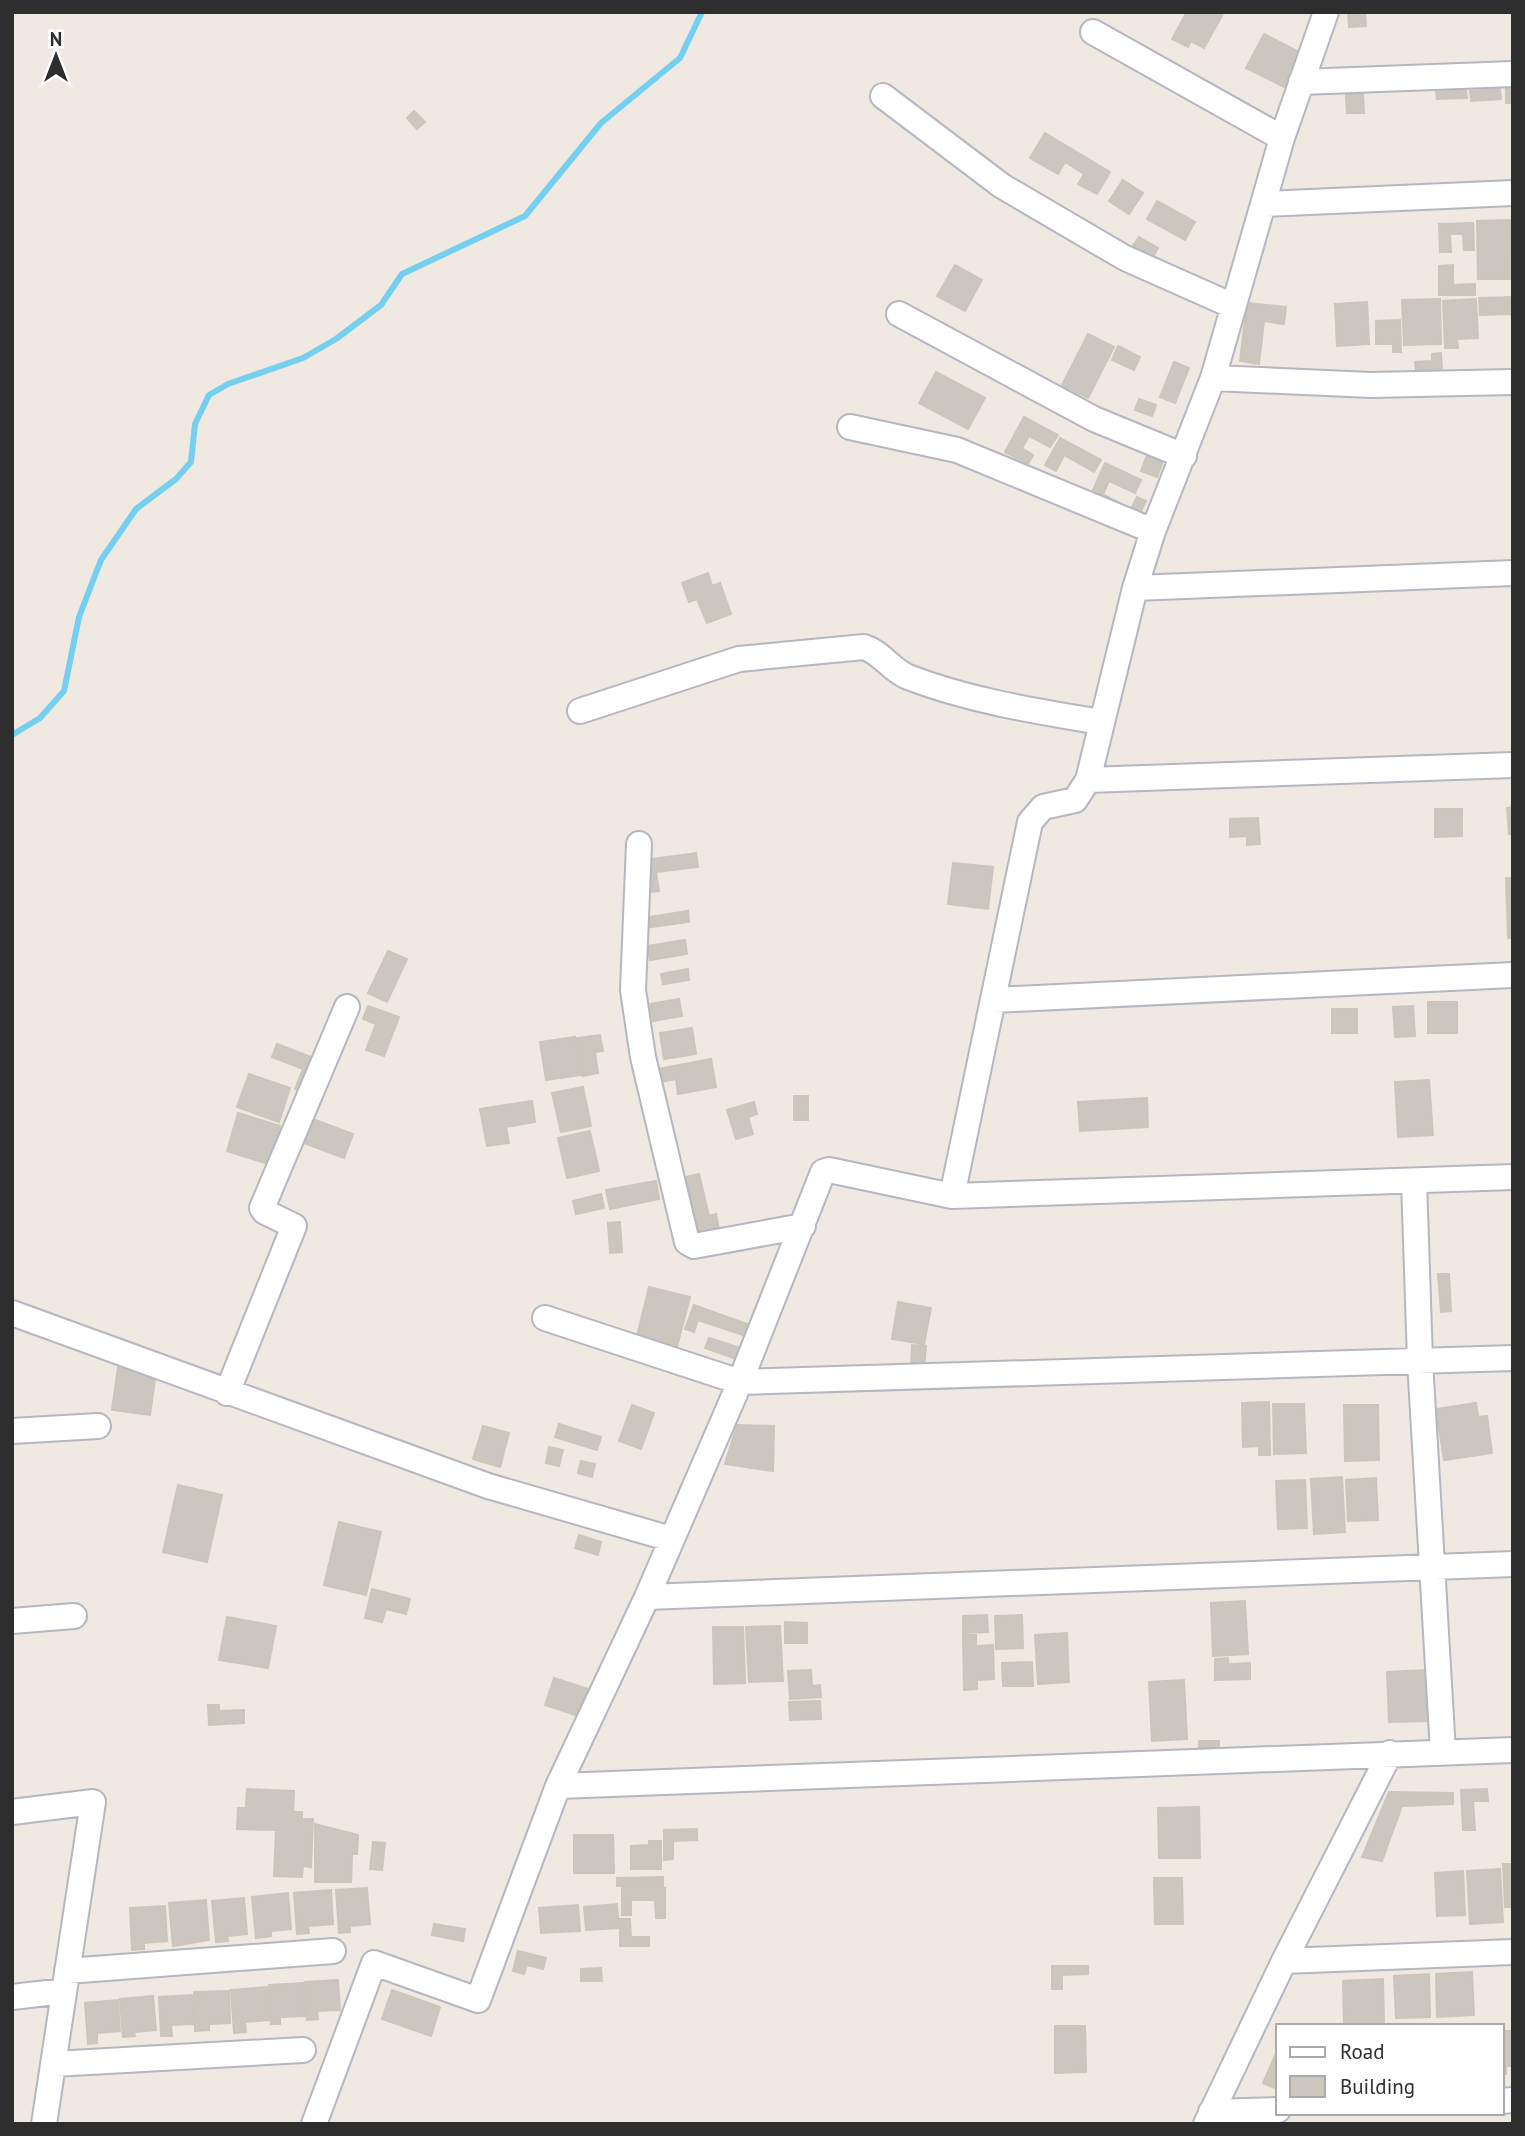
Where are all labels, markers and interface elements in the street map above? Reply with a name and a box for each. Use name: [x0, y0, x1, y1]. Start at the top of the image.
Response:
north arrow: [21, 21, 91, 91]
text: N: [50, 27, 62, 51]
legend: [1276, 2024, 1504, 2115]
text: Road: [1340, 2038, 1384, 2065]
text: Building: [1340, 2073, 1415, 2100]

